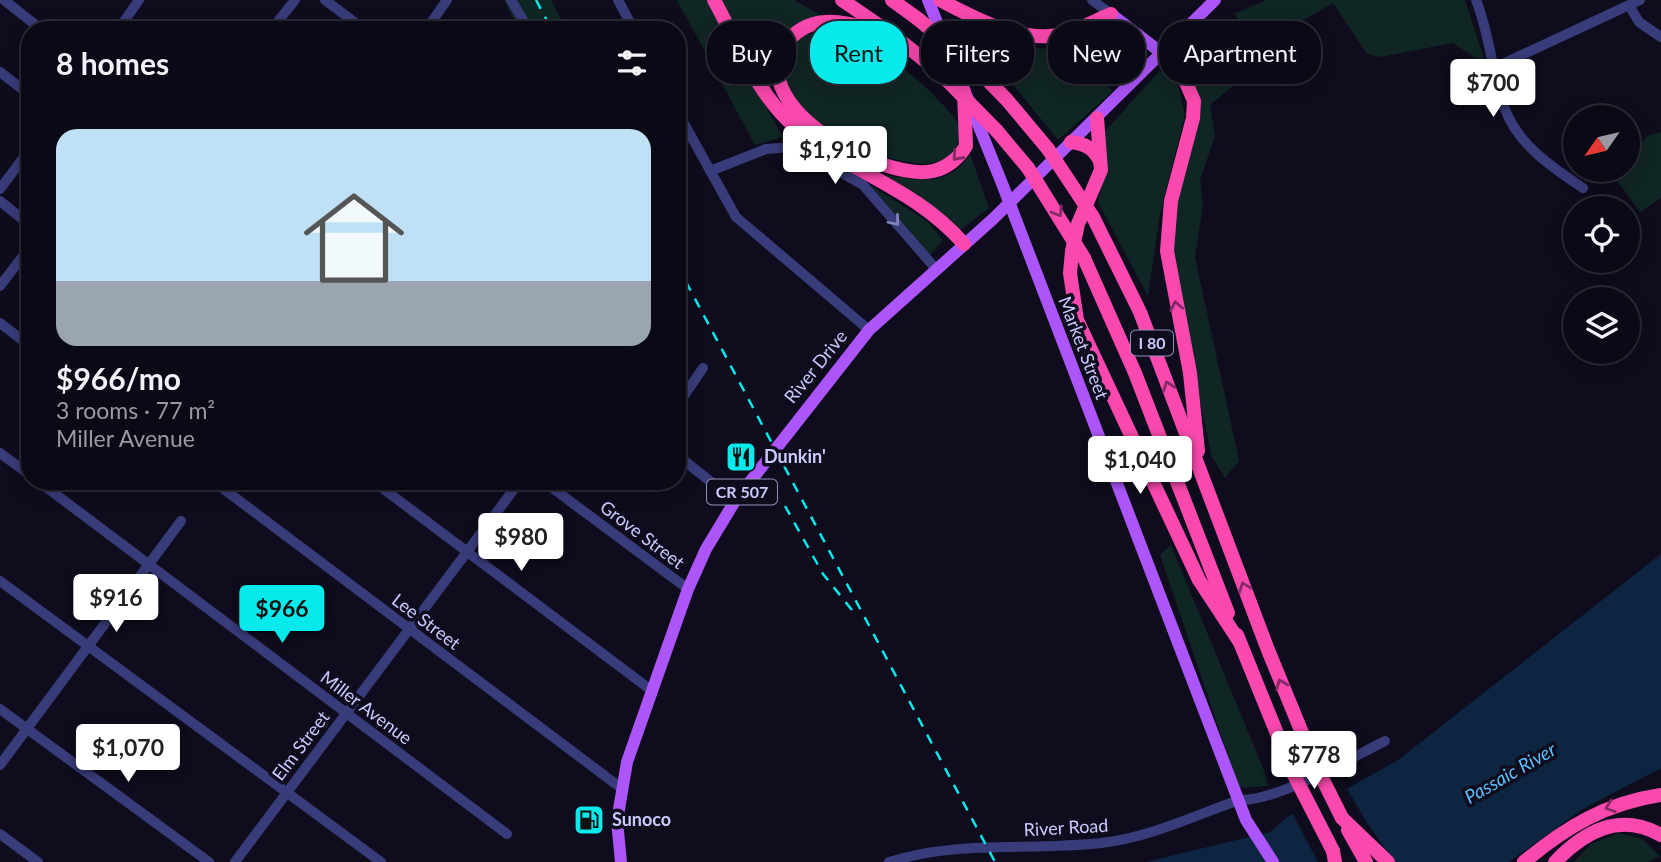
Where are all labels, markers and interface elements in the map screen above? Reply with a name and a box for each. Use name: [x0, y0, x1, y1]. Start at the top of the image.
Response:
chip: Buy: [707, 21, 796, 84]
chip: Rent: [810, 21, 907, 84]
chip: Filters: [921, 21, 1034, 84]
chip: New: [1048, 21, 1145, 84]
chip: Apartment: [1159, 21, 1321, 84]
icon: filters: [613, 44, 651, 82]
text: 8 homes: [56, 45, 169, 81]
pin: $700: [1452, 60, 1534, 119]
text: $700: [1466, 68, 1520, 96]
north arrow: [1563, 105, 1640, 182]
map controls: [1563, 105, 1640, 364]
pin: $1,910: [778, 127, 892, 186]
text: $1,910: [799, 135, 871, 163]
one-way arrow: [953, 148, 965, 161]
icon: home: [291, 175, 417, 301]
button: locate: [1563, 196, 1640, 273]
one-way arrow: [1049, 204, 1062, 217]
one-way arrow: [886, 213, 899, 226]
button: layers: [1563, 287, 1640, 364]
street label: Market Street: [1054, 293, 1114, 403]
one-way arrow: [1170, 300, 1185, 312]
street label: River Drive: [779, 325, 851, 407]
road number: I 80: [1131, 330, 1173, 356]
text: $966/mo: [56, 360, 181, 396]
one-way arrow: [1162, 380, 1176, 392]
text: 3 rooms · 77 m²: [56, 396, 215, 424]
text: Miller Avenue: [56, 424, 195, 452]
pin: $1,040: [1083, 436, 1197, 496]
restaurant icon: Dunkin': [724, 440, 758, 474]
place label: Dunkin': [764, 445, 826, 467]
text: $1,040: [1104, 445, 1176, 473]
road number: CR 507: [707, 480, 777, 505]
street label: Grove Street: [596, 495, 689, 573]
pin: $980: [480, 514, 562, 573]
text: $980: [494, 522, 548, 550]
pin: $916: [75, 574, 157, 634]
one-way arrow: [1238, 581, 1252, 593]
text: $916: [89, 583, 143, 611]
pin: $966: [241, 586, 323, 645]
street label: Lee Street: [388, 588, 465, 654]
text: $966: [255, 594, 309, 622]
street label: Miller Avenue: [317, 666, 417, 749]
one-way arrow: [1276, 678, 1290, 690]
street label: Elm Street: [267, 706, 334, 785]
pin: $1,070: [71, 724, 185, 784]
pin: $778: [1273, 732, 1355, 791]
text: $1,070: [92, 733, 164, 761]
water label: Passaic River: [1460, 737, 1560, 808]
text: $778: [1287, 740, 1341, 768]
one-way arrow: [1605, 799, 1617, 813]
fuel station icon: Sunoco: [572, 803, 606, 837]
place label: Sunoco: [612, 808, 671, 830]
street label: River Road: [1023, 814, 1109, 840]

